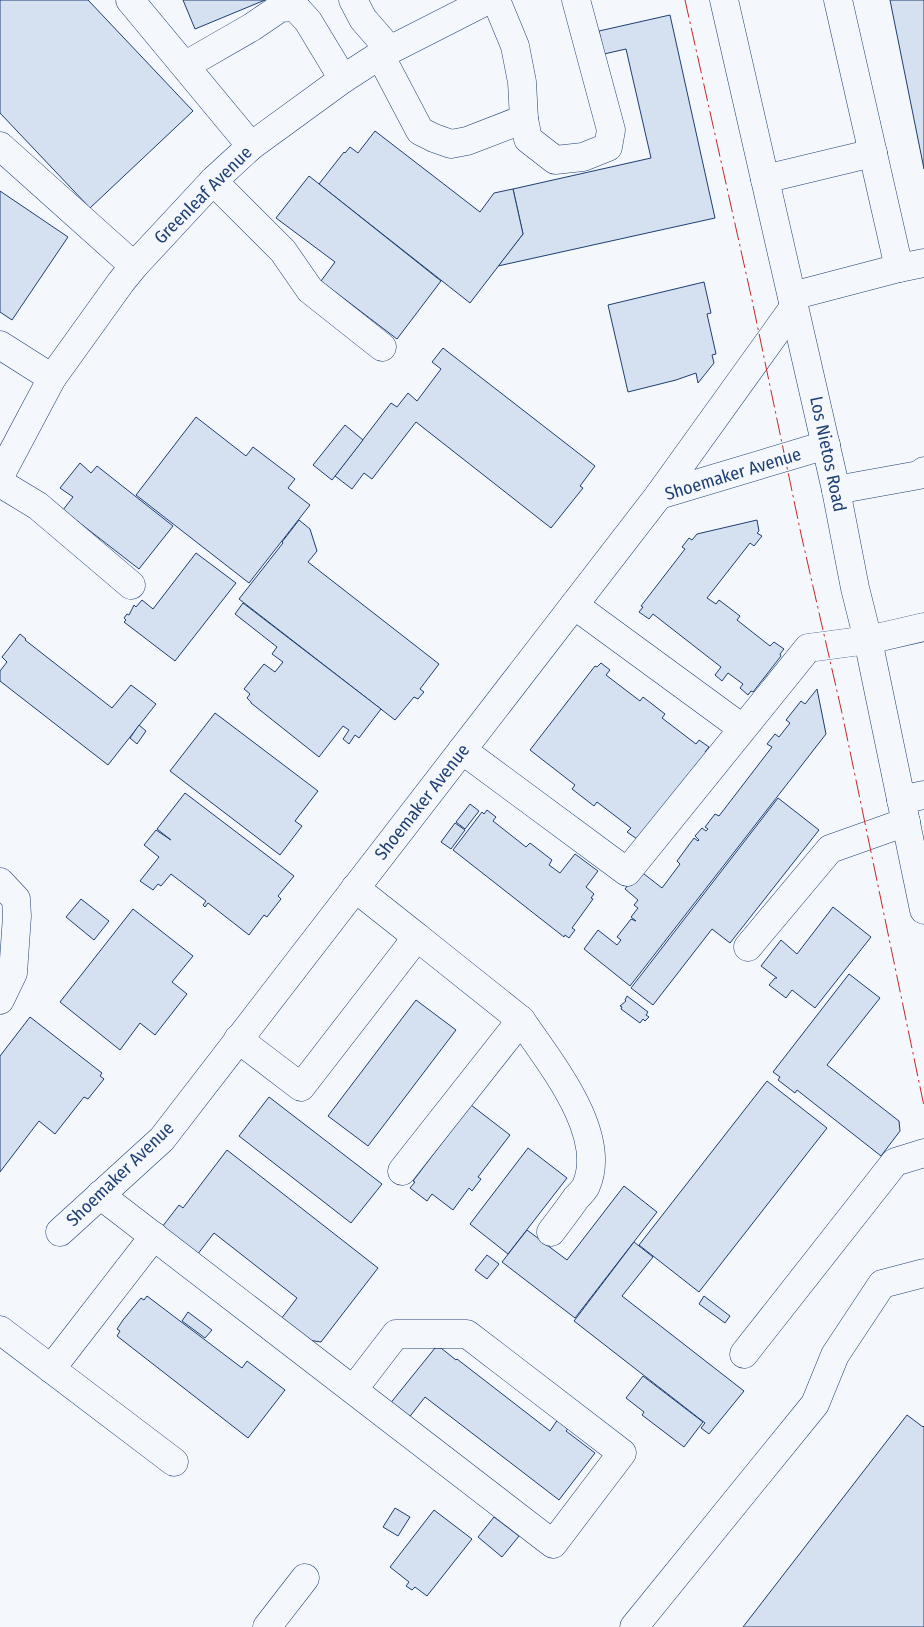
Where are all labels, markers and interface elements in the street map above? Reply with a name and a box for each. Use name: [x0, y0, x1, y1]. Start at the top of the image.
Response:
street label: Greenleaf Avenue: [149, 141, 257, 249]
street label: Los Nietos Road: [805, 394, 851, 514]
street label: Shoemaker Avenue: [662, 443, 804, 505]
street label: Shoemaker Avenue: [370, 740, 474, 864]
street label: Shoemaker Avenue: [62, 1117, 178, 1231]

